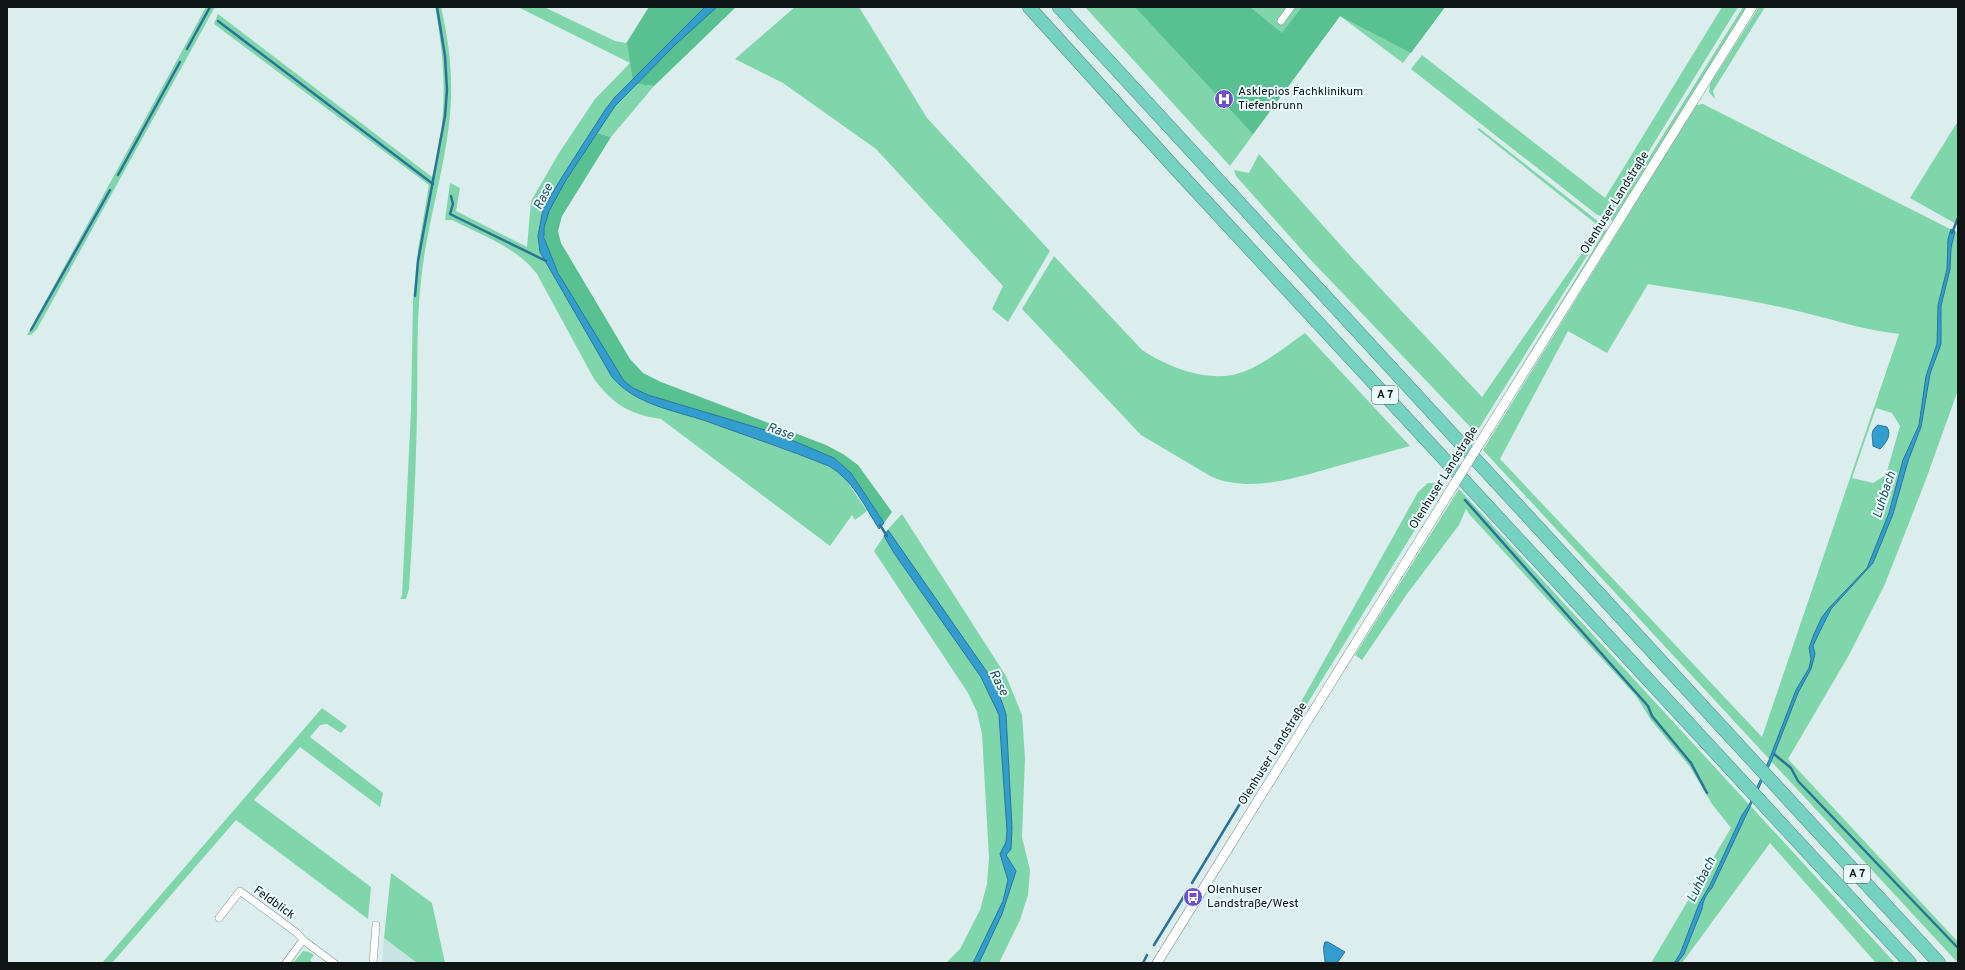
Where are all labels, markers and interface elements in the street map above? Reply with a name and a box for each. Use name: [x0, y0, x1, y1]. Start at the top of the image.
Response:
place label: Asklepios Fachklinikum Tiefenbrunn: [1238, 84, 1363, 114]
hospital icon: Asklepios Fachklinikum Tiefenbrunn: [1213, 88, 1235, 110]
street label: Olenhuser Landstraße: [1577, 148, 1653, 258]
water label: Rase: [531, 181, 557, 213]
road number: A 7: [1372, 386, 1398, 404]
water label: Rase: [764, 420, 796, 444]
street label: Olenhuser Landstraße: [1406, 423, 1482, 533]
water label: Luhbach: [1870, 470, 1900, 520]
water label: Rase: [985, 667, 1011, 699]
street label: Olenhuser Landstraße: [1235, 699, 1311, 809]
water label: Luhbach: [1684, 855, 1720, 905]
road number: A 7: [1844, 865, 1870, 883]
place label: Olenhuser Landstraße/West: [1207, 882, 1299, 912]
street label: Feldblick: [250, 883, 298, 923]
bus stop icon: Olenhuser Landstraße/West: [1182, 886, 1204, 908]

